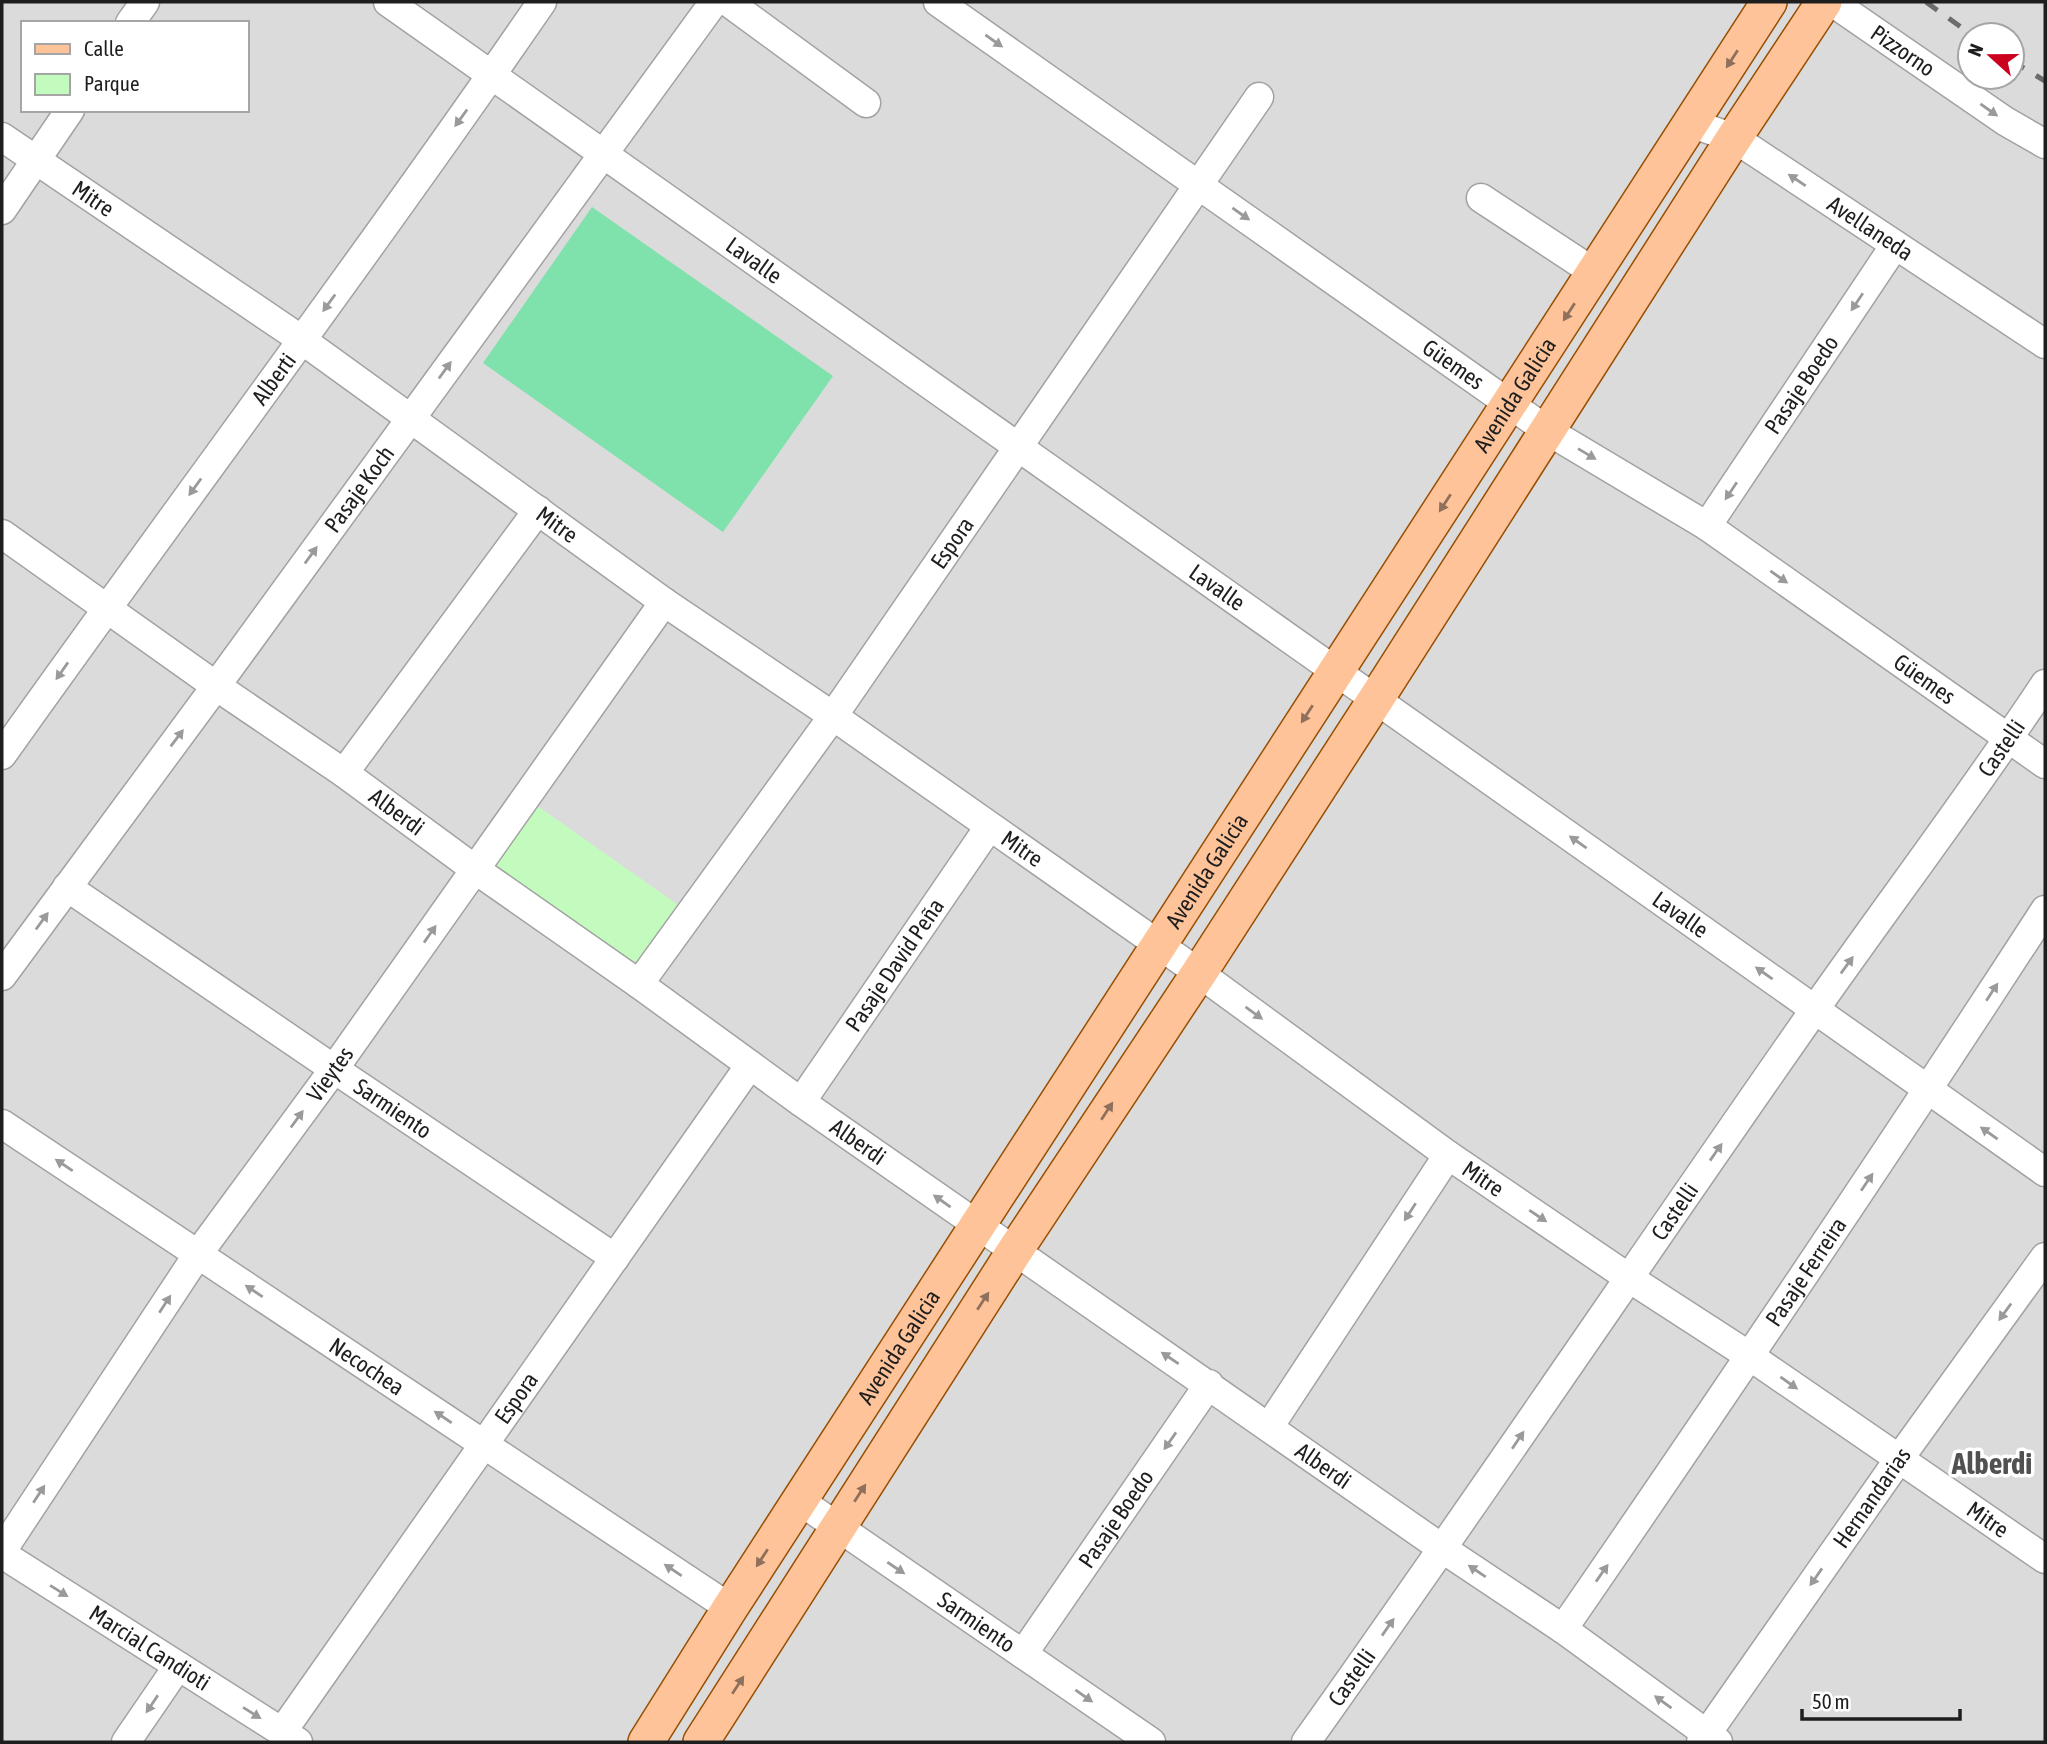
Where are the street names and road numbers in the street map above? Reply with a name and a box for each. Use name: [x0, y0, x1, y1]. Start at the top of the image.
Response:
street label: Pizzorno: [1866, 20, 1940, 82]
street label: Mitre: [67, 175, 119, 222]
street label: Avellaneda: [1823, 191, 1918, 266]
street label: Lavalle: [721, 232, 787, 289]
street label: Pasaje Boedo: [1759, 331, 1844, 439]
street label: Avenida Galicia: [1468, 333, 1561, 457]
street label: Güemes: [1418, 334, 1489, 395]
street label: Alberti: [246, 348, 301, 410]
street label: Pasaje Koch: [319, 441, 399, 537]
street label: Mitre: [531, 501, 583, 548]
street label: Espora: [925, 512, 979, 574]
street label: Lavalle: [1184, 559, 1250, 616]
street label: Güemes: [1889, 649, 1960, 710]
street label: Castelli: [1973, 715, 2030, 782]
street label: Alberdi: [364, 783, 430, 841]
street label: Avenida Galicia: [1160, 809, 1253, 933]
street label: Mitre: [996, 825, 1048, 872]
street label: Lavalle: [1647, 886, 1713, 943]
street label: Pasaje David Peña: [840, 894, 949, 1036]
street label: Vieytes: [302, 1042, 359, 1107]
street label: Sarmiento: [349, 1073, 437, 1144]
street label: Alberdi: [825, 1113, 891, 1170]
street label: Mitre: [1457, 1156, 1509, 1202]
street label: Castelli: [1646, 1178, 1703, 1245]
street label: Pasaje Ferreira: [1760, 1213, 1852, 1331]
street label: Avenida Galicia: [852, 1285, 945, 1409]
street label: Necochea: [325, 1332, 409, 1401]
street label: Espora: [489, 1367, 543, 1429]
street label: Alberdi: [1291, 1437, 1356, 1494]
street label: Hernandarias: [1828, 1443, 1916, 1553]
street label: Pasaje Boedo: [1073, 1465, 1159, 1573]
street label: Mitre: [1962, 1496, 2013, 1543]
street label: Sarmiento: [933, 1587, 1020, 1658]
street label: Marcial Candioti: [85, 1600, 215, 1696]
street label: Castelli: [1323, 1644, 1381, 1711]

